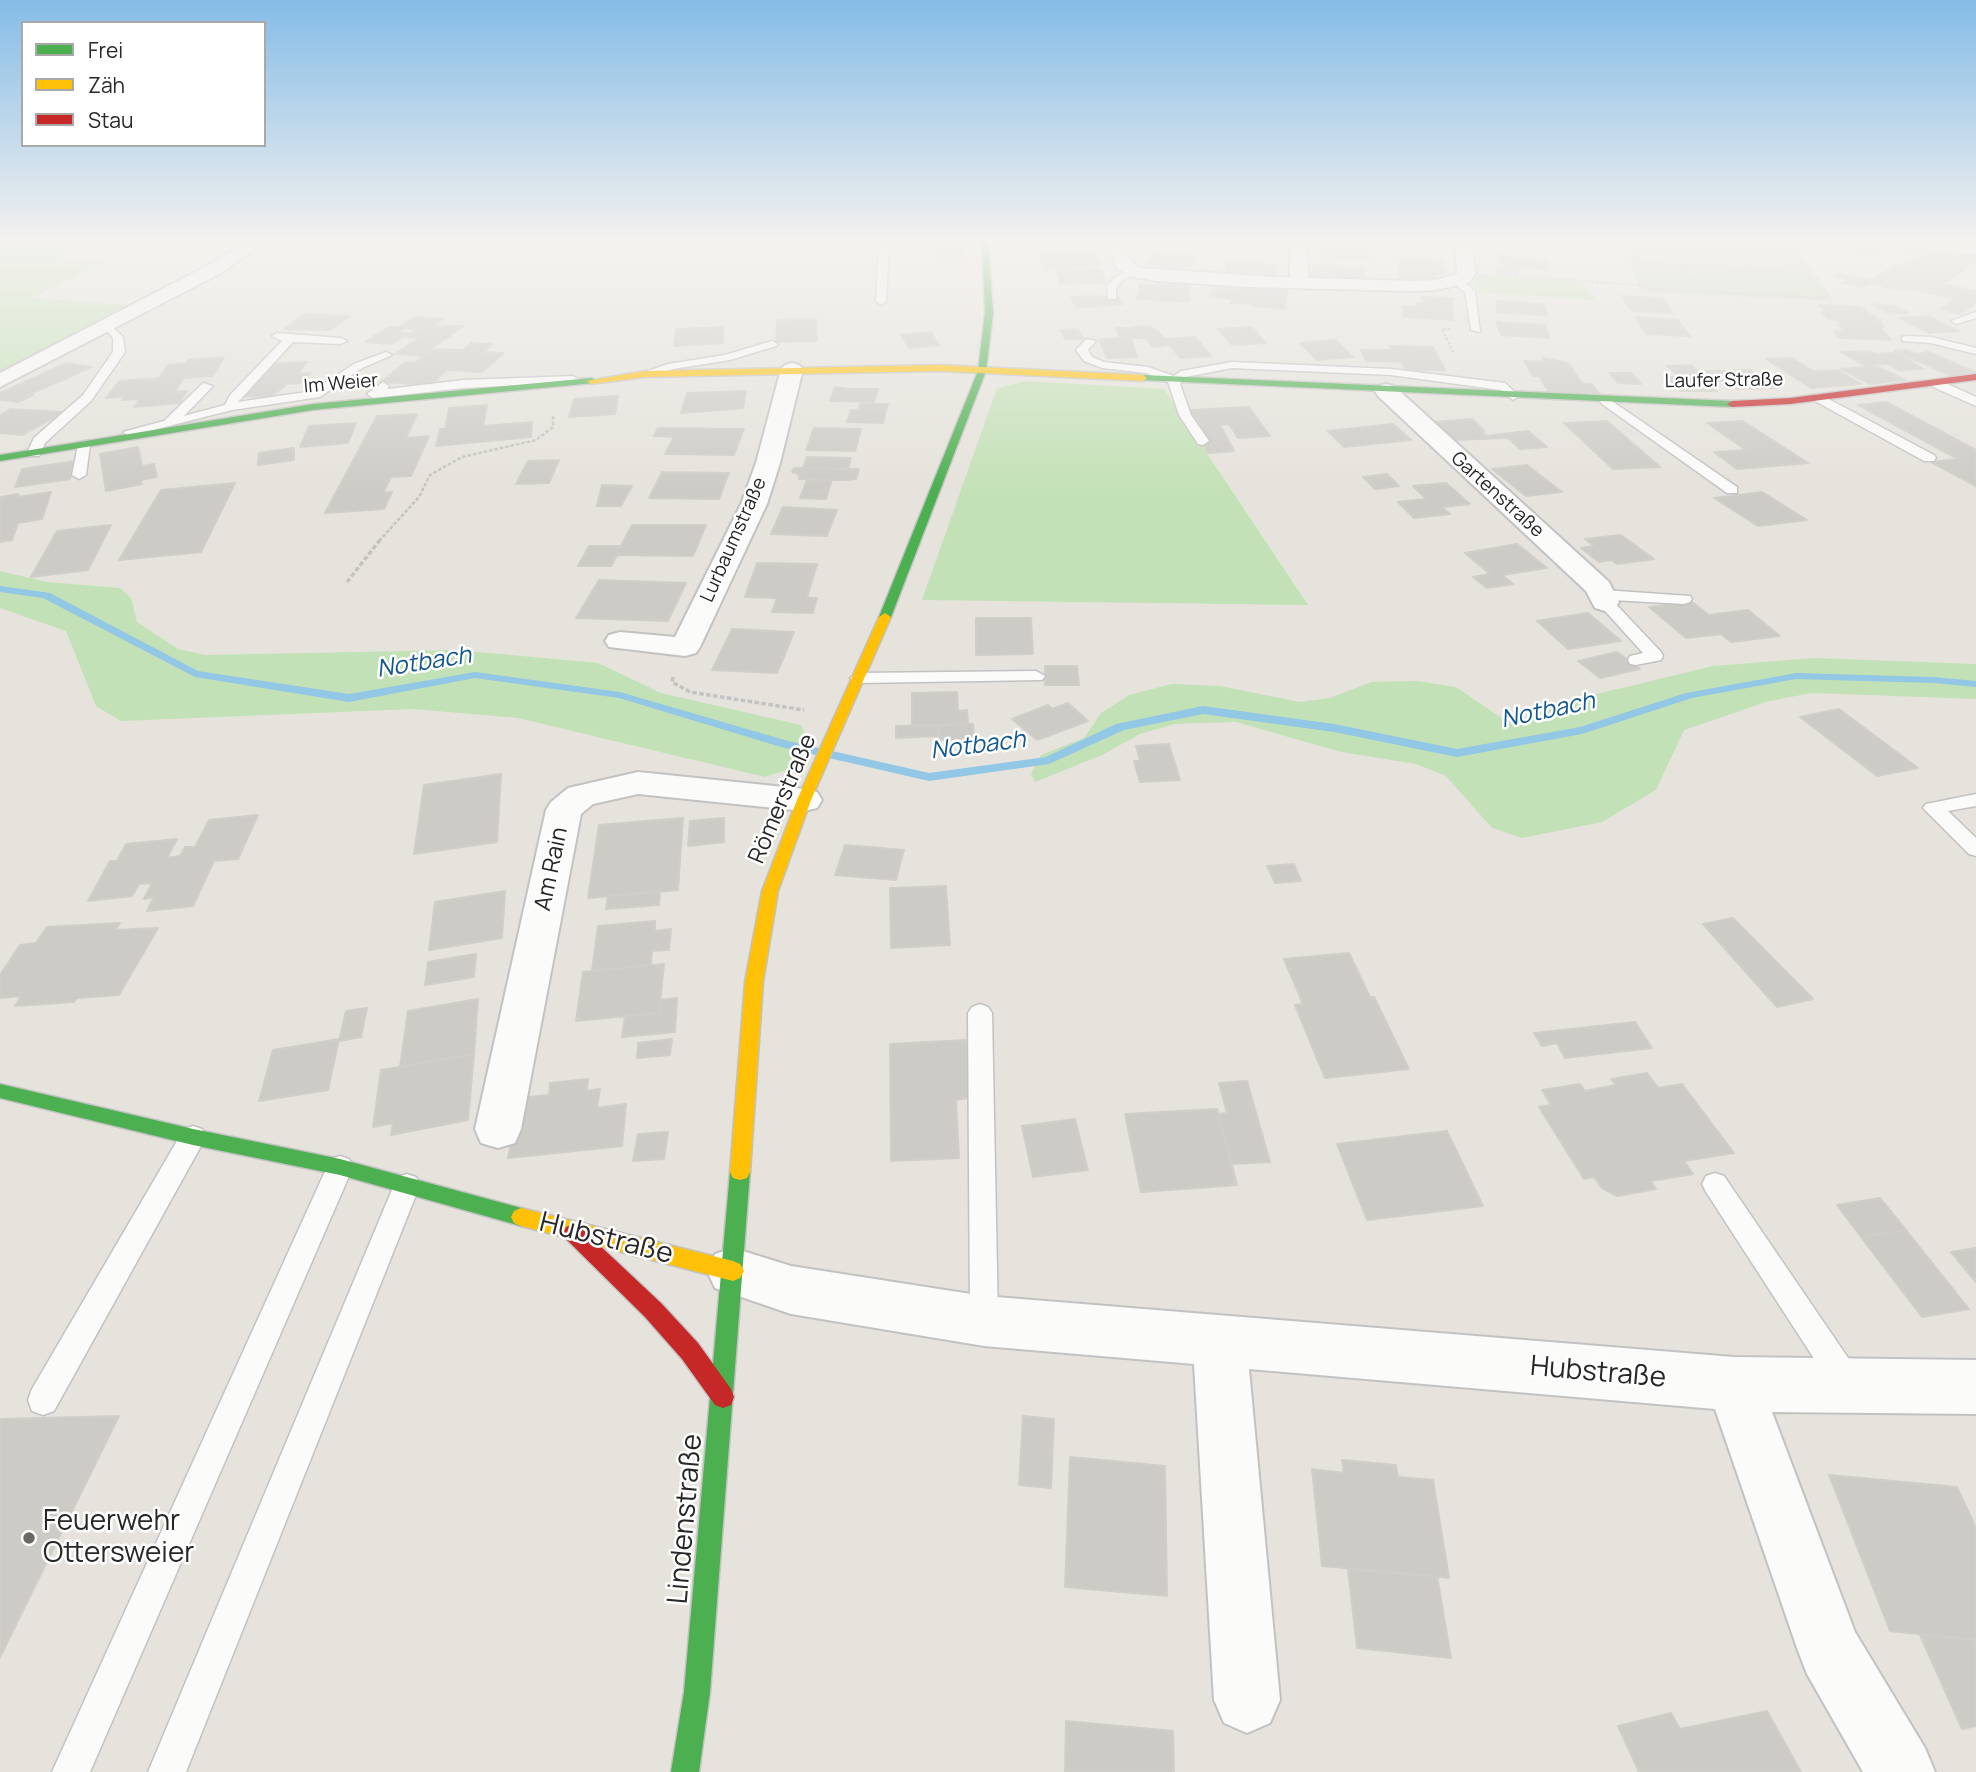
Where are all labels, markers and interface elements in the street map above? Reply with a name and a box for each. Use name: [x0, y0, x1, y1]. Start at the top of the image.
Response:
legend: [21, 21, 266, 147]
text: Frei: [88, 36, 123, 64]
text: Zäh: [88, 71, 125, 99]
text: Stau: [88, 106, 134, 134]
street label: Im Weier: [303, 369, 379, 399]
street label: Laufer Straße: [1665, 369, 1783, 393]
street label: Gartenstraße: [1446, 447, 1548, 543]
street label: Lurbaumstraße: [696, 474, 772, 606]
water label: Notbach: [375, 641, 473, 685]
water label: Notbach: [1498, 687, 1598, 735]
water label: Notbach: [929, 726, 1027, 766]
street label: Römerstraße: [743, 730, 823, 868]
street label: Am Rain: [530, 825, 574, 913]
street label: Hubstraße: [536, 1206, 676, 1272]
street label: Hubstraße: [1529, 1350, 1667, 1396]
street label: Lindenstraße: [662, 1433, 710, 1605]
place label: Feuerwehr Ottersweier: [43, 1505, 194, 1571]
marker: Feuerwehr Ottersweier: [21, 1530, 37, 1546]

